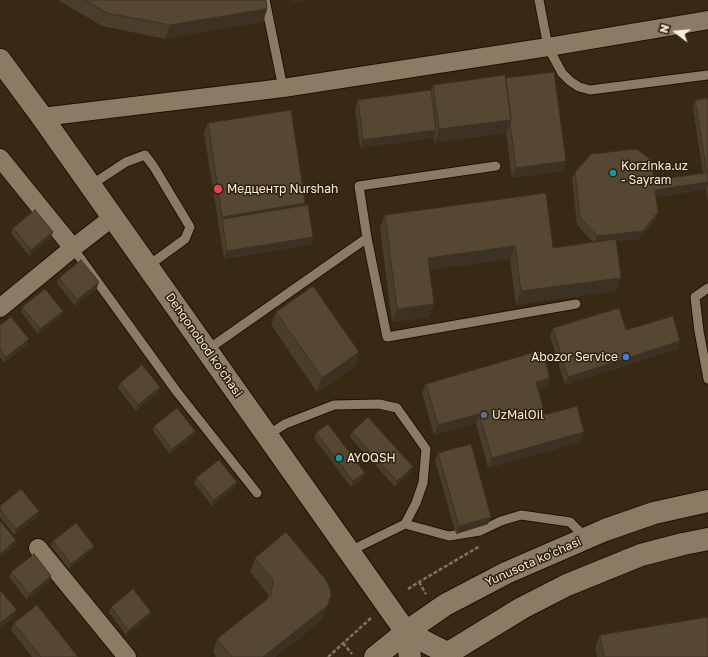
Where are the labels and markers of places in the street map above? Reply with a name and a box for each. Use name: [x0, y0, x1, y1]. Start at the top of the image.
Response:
place label: Korzinka.uz - Sayram: [621, 159, 688, 187]
marker: Korzinka.uz - Sayram: [608, 168, 618, 178]
place label: Медцентр Nurshah: [227, 182, 338, 196]
marker: Медцентр Nurshah: [212, 183, 224, 195]
place label: Abozor Service: [531, 350, 618, 364]
marker: Abozor Service: [621, 352, 631, 362]
place label: UzMalOil: [492, 408, 544, 422]
marker: UzMalOil: [479, 410, 489, 420]
place label: AYOQSH: [347, 451, 396, 465]
marker: AYOQSH: [334, 453, 344, 463]

